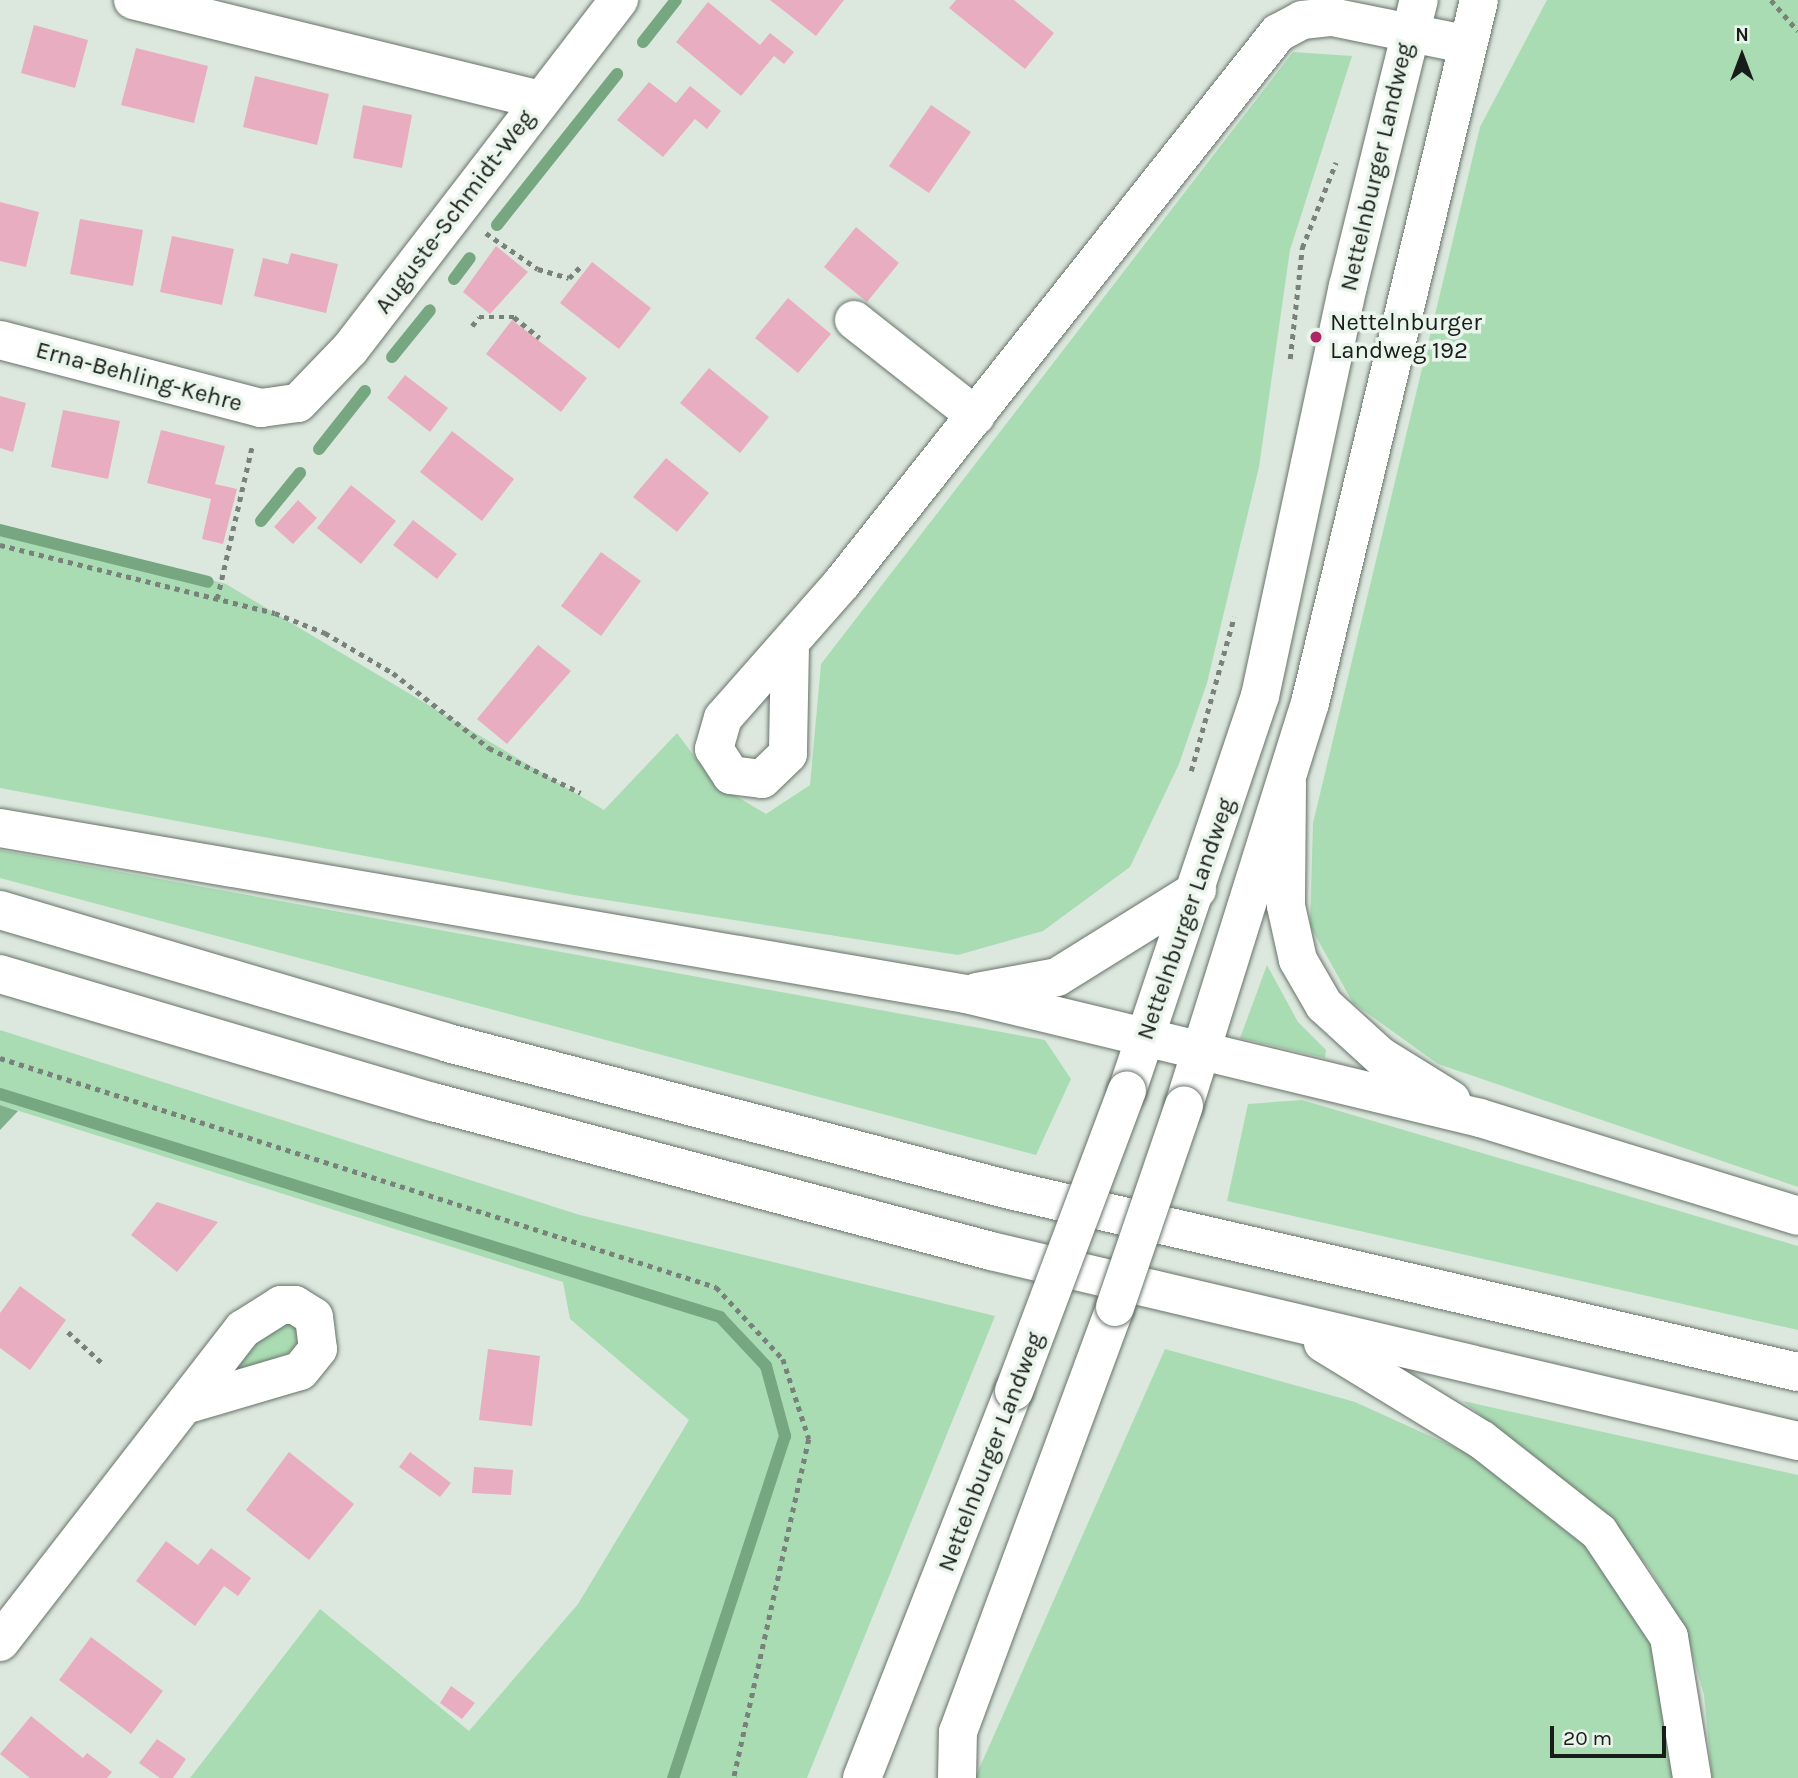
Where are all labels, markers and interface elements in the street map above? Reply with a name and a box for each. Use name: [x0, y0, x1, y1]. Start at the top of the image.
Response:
north arrow: [1707, 21, 1777, 91]
text: N: [1735, 24, 1749, 46]
street label: Nettelnburger Landweg: [1334, 40, 1420, 294]
street label: Auguste-Schmidt-Weg: [369, 104, 541, 320]
place label: Nettelnburger Landweg 192: [1330, 309, 1482, 365]
marker: Nettelnburger Landweg 192: [1308, 329, 1324, 345]
street label: Erna-Behling-Kehre: [33, 336, 245, 418]
street label: Nettelnburger Landweg: [1131, 794, 1241, 1044]
street label: Nettelnburger Landweg: [932, 1328, 1050, 1576]
scale bar: [1553, 1712, 1668, 1756]
text: 20 m: [1563, 1726, 1612, 1750]

